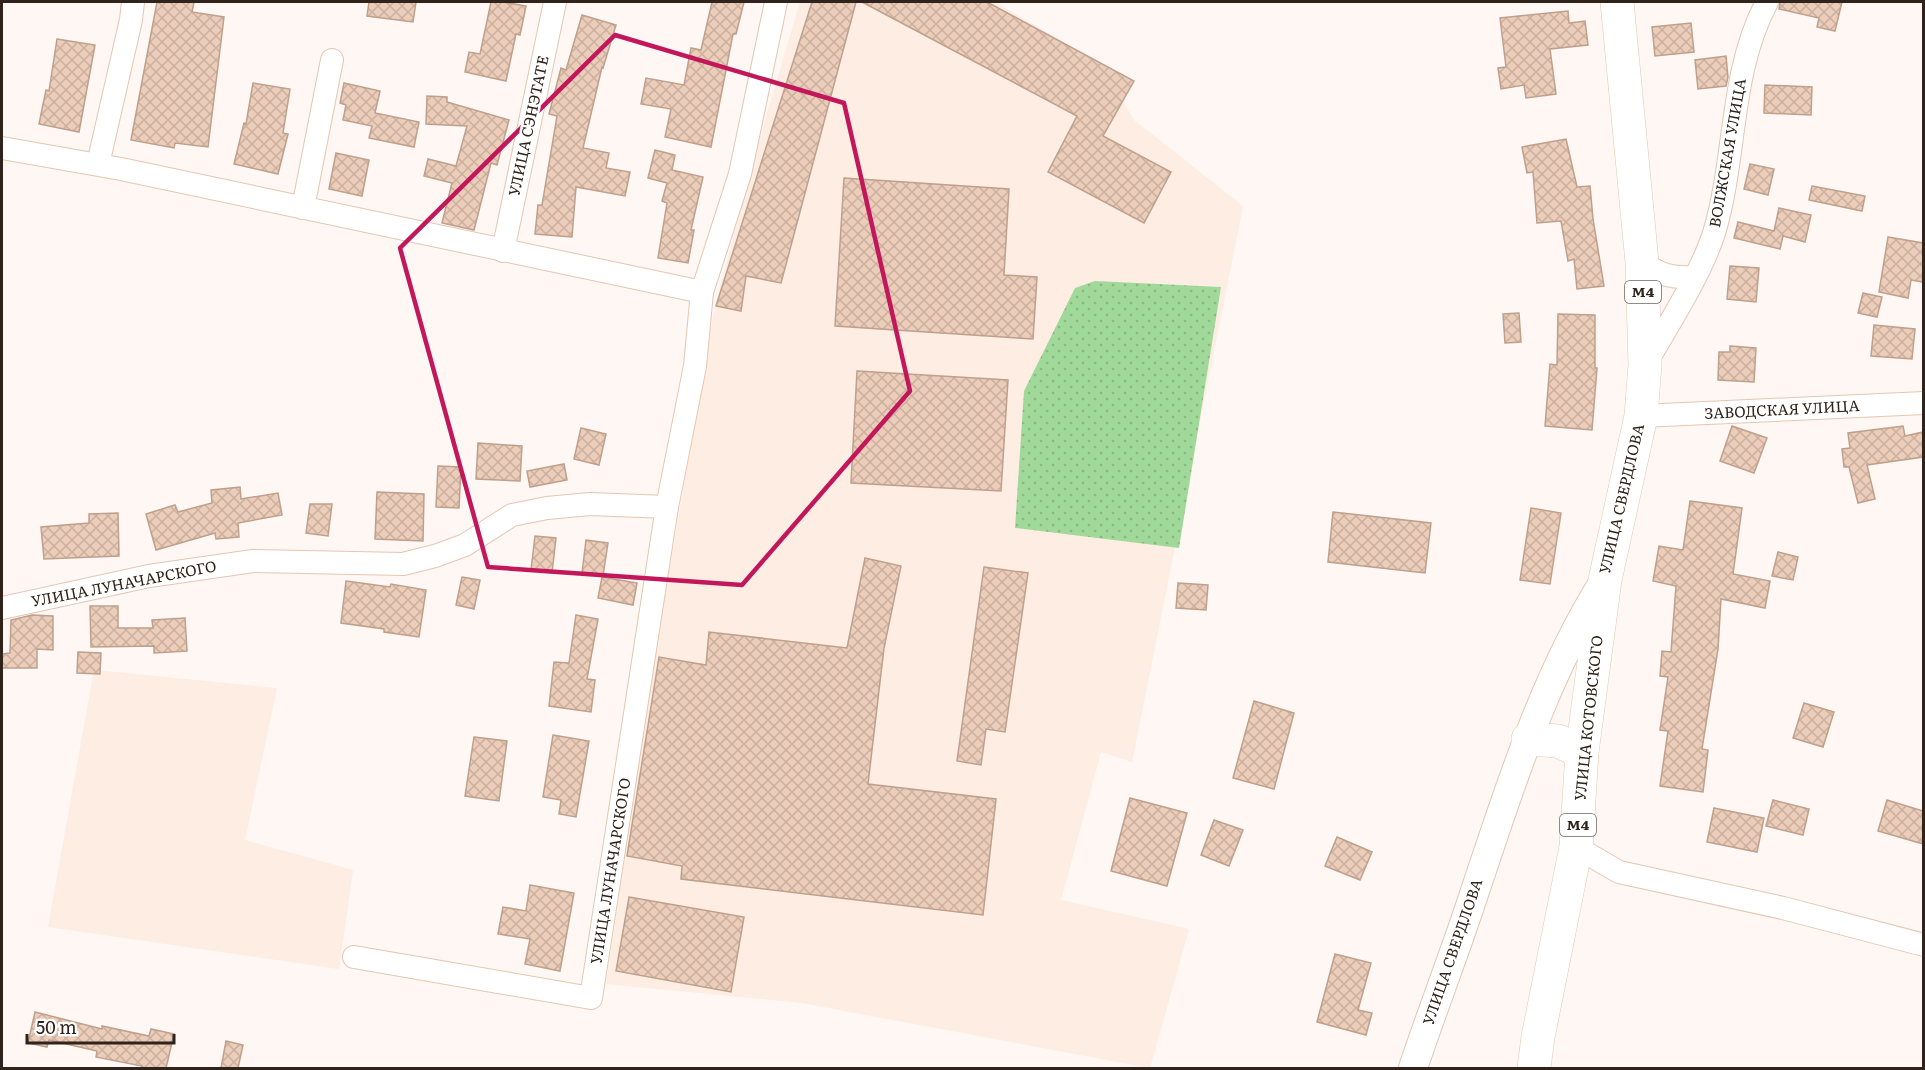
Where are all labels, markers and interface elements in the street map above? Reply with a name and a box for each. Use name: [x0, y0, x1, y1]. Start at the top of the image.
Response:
street label: УЛИЦА СЭНЭТАТЕ: [501, 53, 554, 198]
street label: ВОЛЖСКАЯ УЛИЦА: [1702, 76, 1751, 229]
road number: M4: [1625, 281, 1661, 303]
street label: ЗАВОДСКАЯ УЛИЦА: [1704, 393, 1860, 424]
street label: УЛИЦА СВЕРДЛОВА: [1592, 421, 1649, 576]
street label: УЛИЦА ЛУНАЧАРСКОГО: [29, 553, 218, 612]
street label: УЛИЦА КОТОВСКОГО: [1567, 634, 1608, 802]
street label: УЛИЦА ЛУНАЧАРСКОГО: [583, 776, 636, 965]
road number: M4: [1560, 814, 1596, 836]
street label: УЛИЦА СВЕРДЛОВА: [1416, 875, 1487, 1028]
scale bar: [27, 1007, 174, 1045]
text: 50 m: [36, 1013, 77, 1040]

